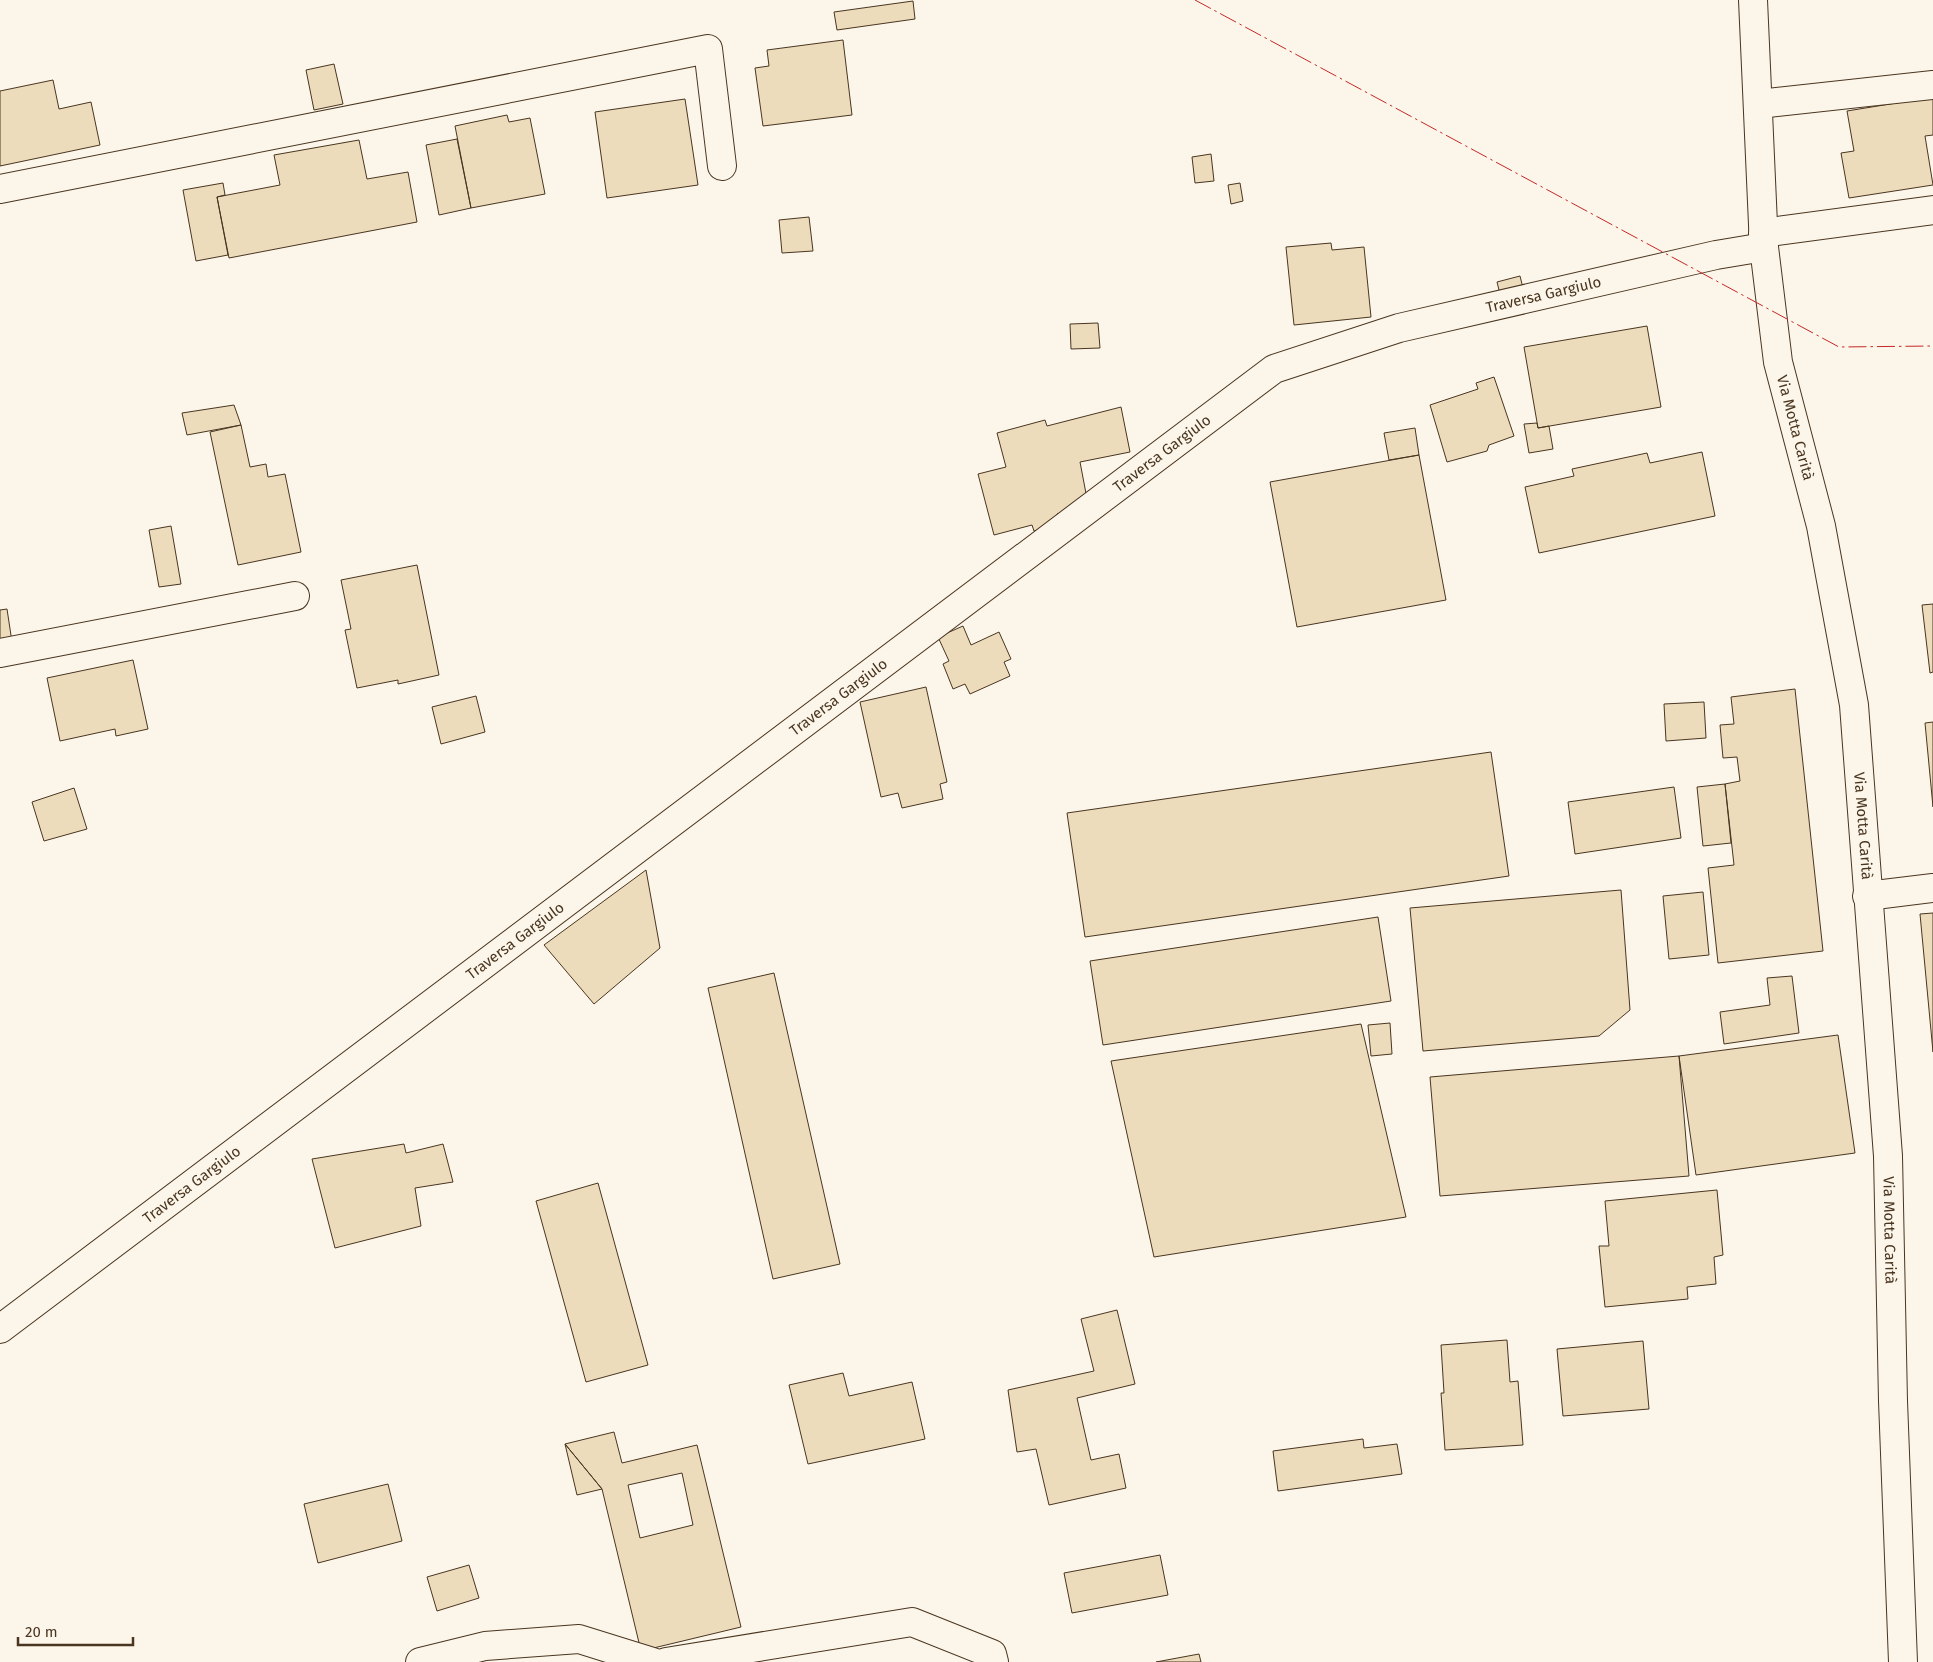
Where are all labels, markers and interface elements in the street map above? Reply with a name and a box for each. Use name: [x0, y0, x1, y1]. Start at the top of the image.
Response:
street label: Traversa Gargiulo: [1484, 273, 1603, 317]
street label: Via Motta Carità: [1773, 373, 1818, 482]
street label: Traversa Gargiulo: [1110, 411, 1214, 496]
street label: Traversa Gargiulo: [786, 654, 891, 740]
street label: Via Motta Carità: [1850, 771, 1876, 881]
street label: Traversa Gargiulo: [463, 898, 568, 983]
street label: Traversa Gargiulo: [139, 1142, 244, 1227]
street label: Via Motta Carità: [1879, 1176, 1900, 1284]
scale bar: [18, 1614, 132, 1646]
text: 20 m: [25, 1623, 58, 1641]

